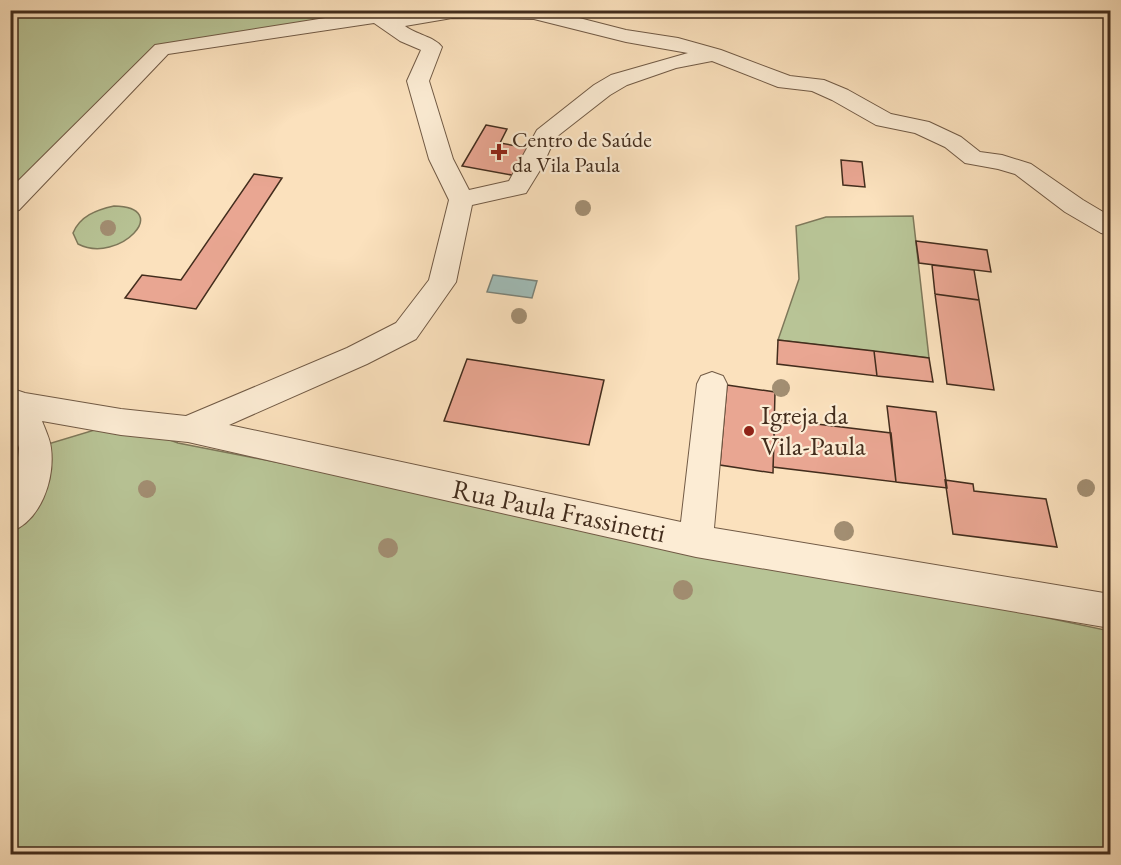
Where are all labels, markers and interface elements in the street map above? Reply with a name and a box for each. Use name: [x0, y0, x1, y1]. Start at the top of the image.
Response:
place label: Centro de Saúde da Vila Paula: [512, 125, 652, 179]
marker: Centro de Saúde da Vila Paula: [490, 143, 508, 161]
place label: Igreja da Vila-Paula: [761, 397, 866, 463]
marker: Igreja da Vila-Paula: [742, 424, 756, 438]
street label: Rua Paula Frassinetti: [449, 471, 669, 550]

